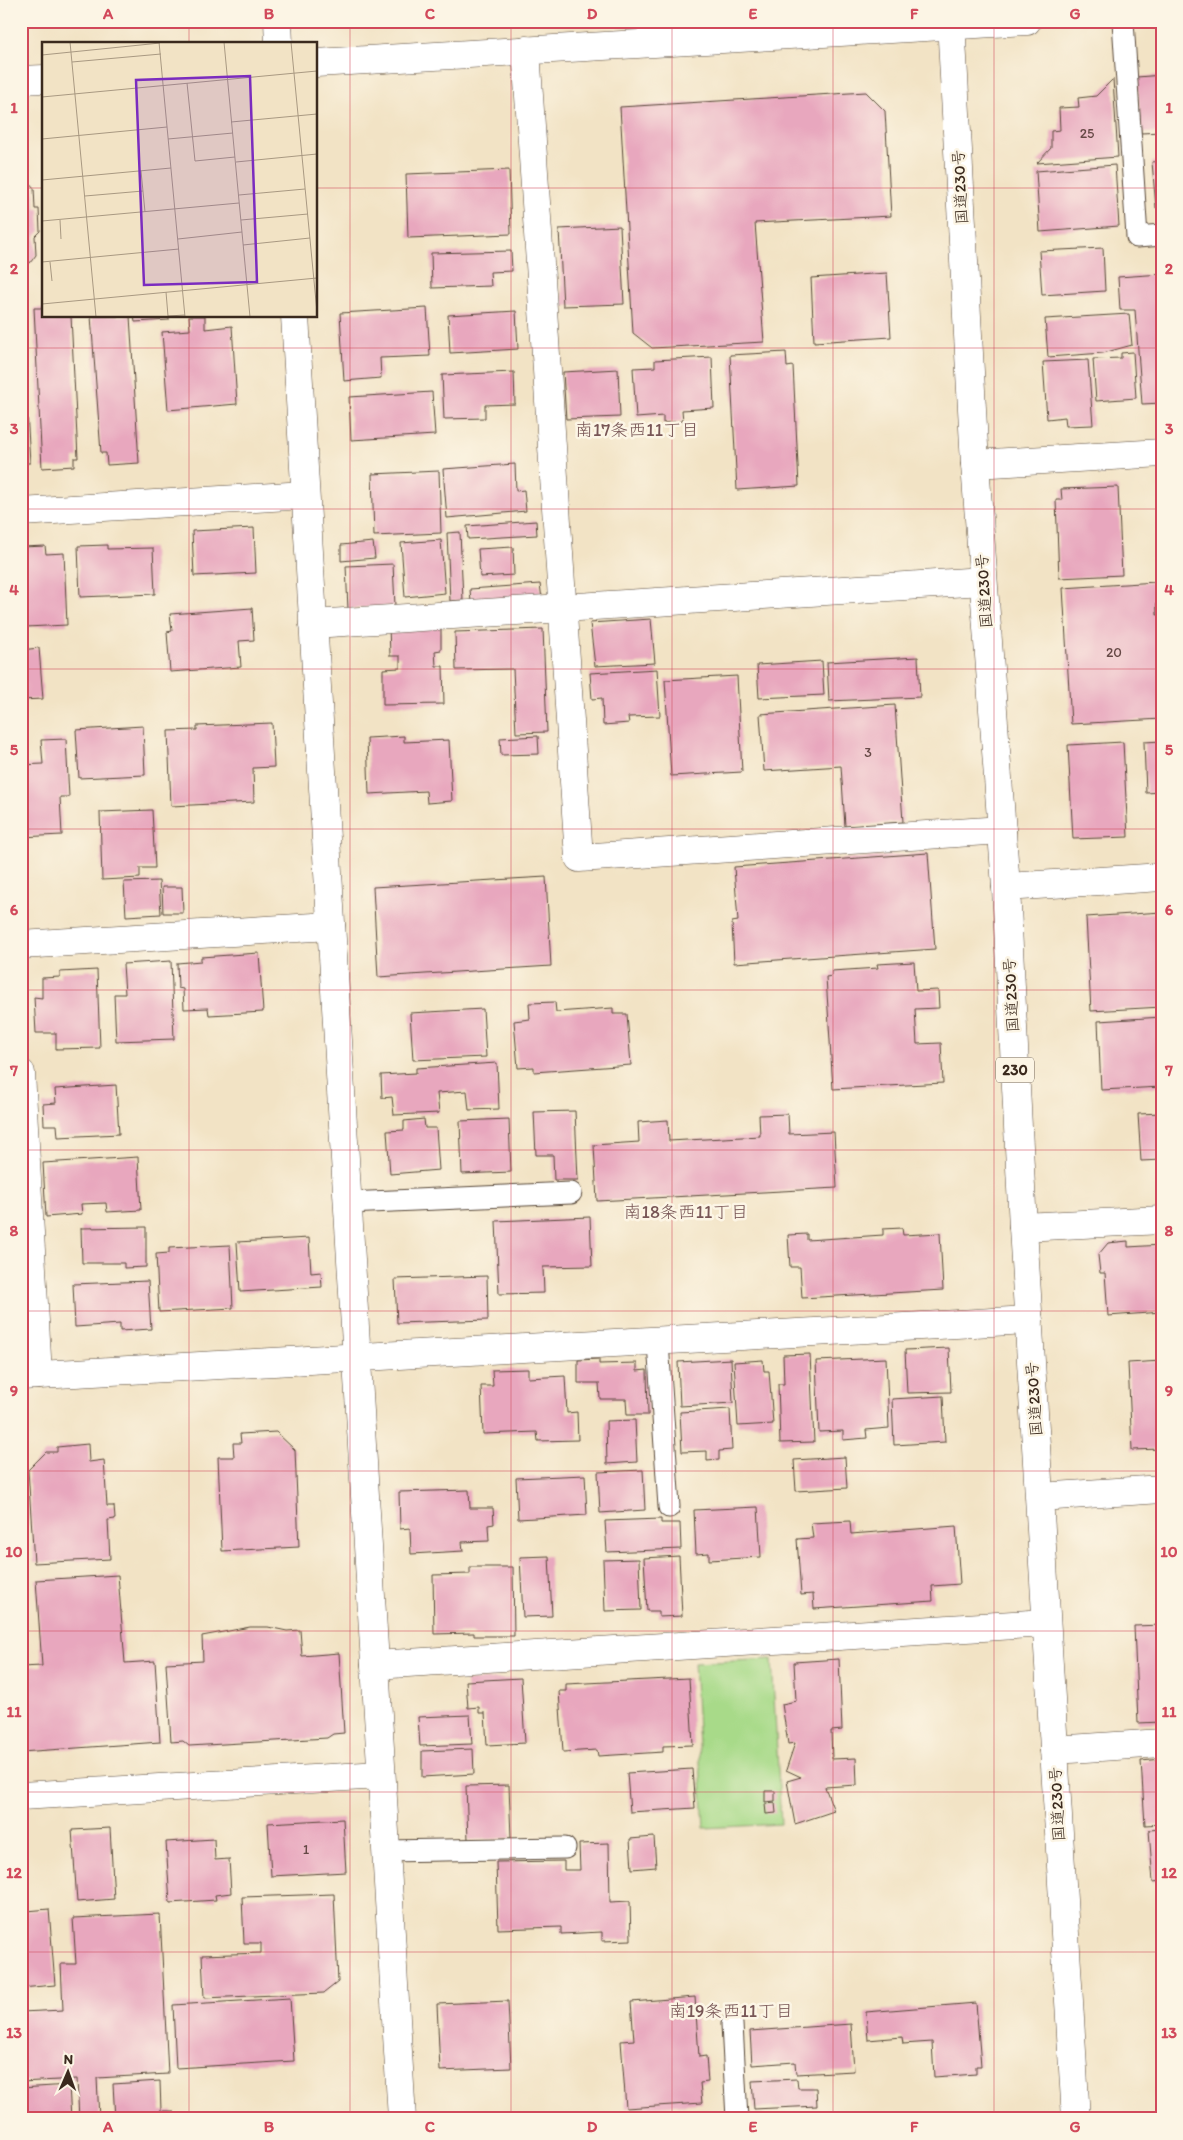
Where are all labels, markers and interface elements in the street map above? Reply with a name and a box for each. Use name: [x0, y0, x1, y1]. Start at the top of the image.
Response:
text: A: [102, 4, 114, 23]
text: B: [264, 4, 275, 23]
text: C: [425, 4, 436, 23]
text: D: [587, 4, 598, 23]
text: E: [749, 4, 758, 23]
text: F: [910, 4, 919, 23]
text: G: [1069, 4, 1081, 23]
inset map: [42, 42, 318, 318]
text: 1: [10, 98, 18, 117]
text: 1: [1165, 98, 1173, 117]
house number: 25: [1080, 125, 1094, 142]
street label: 国道230号: [949, 149, 971, 225]
text: 2: [10, 259, 19, 278]
text: 2: [1165, 259, 1174, 278]
text: 3: [10, 419, 19, 438]
district label: 南17条西11丁目: [575, 419, 699, 441]
text: 3: [1165, 419, 1174, 438]
street label: 国道230号: [972, 553, 996, 629]
text: 4: [9, 580, 19, 599]
text: 4: [1164, 580, 1174, 599]
house number: 20: [1106, 644, 1122, 661]
text: 5: [10, 740, 19, 759]
text: 5: [1165, 740, 1174, 759]
house number: 3: [864, 744, 872, 761]
text: 6: [10, 900, 19, 919]
text: 6: [1165, 900, 1174, 919]
street label: 国道230号: [1000, 957, 1022, 1033]
road number: 230: [996, 1058, 1034, 1082]
text: 7: [9, 1061, 18, 1080]
text: 7: [1164, 1061, 1173, 1080]
district label: 南18条西11丁目: [624, 1201, 748, 1223]
text: 8: [10, 1221, 19, 1240]
text: 8: [1165, 1221, 1174, 1240]
street label: 国道230号: [1022, 1361, 1046, 1437]
text: 9: [10, 1381, 18, 1400]
text: 9: [1165, 1381, 1173, 1400]
text: 10: [5, 1542, 23, 1561]
text: 10: [1160, 1542, 1178, 1561]
text: 11: [7, 1702, 22, 1721]
text: 11: [1162, 1702, 1177, 1721]
street label: 国道230号: [1046, 1766, 1068, 1842]
house number: 1: [303, 1841, 310, 1858]
text: 12: [6, 1863, 23, 1882]
text: 12: [1161, 1863, 1178, 1882]
district label: 南19条西11丁目: [669, 2000, 793, 2022]
text: 13: [6, 2023, 22, 2042]
text: 13: [1161, 2023, 1177, 2042]
north arrow: [42, 2048, 92, 2098]
text: N: [63, 2051, 73, 2068]
text: A: [102, 2117, 114, 2136]
text: B: [264, 2117, 275, 2136]
text: C: [425, 2117, 436, 2136]
text: D: [587, 2117, 598, 2136]
text: E: [749, 2117, 758, 2136]
text: F: [910, 2117, 919, 2136]
text: G: [1069, 2117, 1081, 2136]

